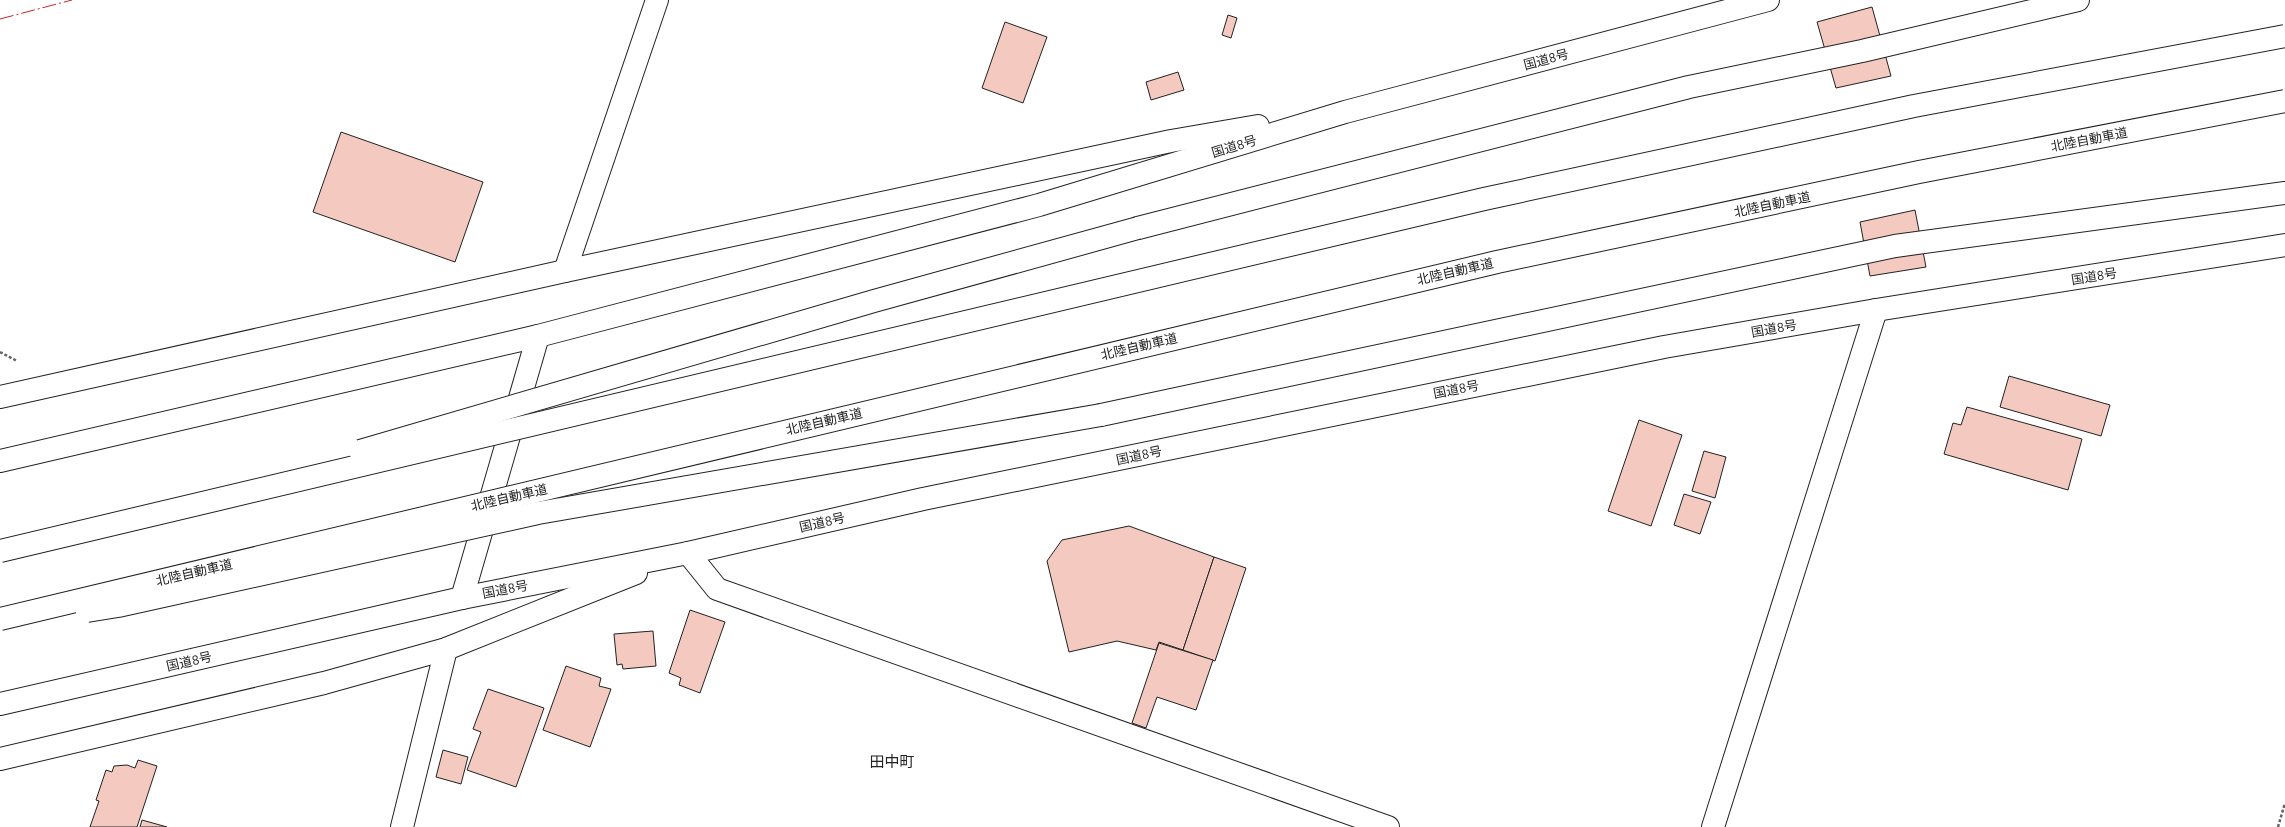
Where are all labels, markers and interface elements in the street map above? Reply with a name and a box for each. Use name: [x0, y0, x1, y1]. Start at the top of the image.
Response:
street label: 国道8号: [1522, 46, 1570, 72]
street label: 北陸自動車道: [2049, 125, 2129, 153]
street label: 国道8号: [1210, 133, 1258, 159]
street label: 北陸自動車道: [1732, 189, 1812, 219]
street label: 北陸自動車道: [1415, 255, 1495, 287]
street label: 国道8号: [2070, 265, 2118, 287]
street label: 国道8号: [1750, 317, 1798, 339]
street label: 北陸自動車道: [1099, 330, 1179, 362]
street label: 国道8号: [1432, 378, 1480, 400]
street label: 北陸自動車道: [784, 405, 864, 437]
street label: 国道8号: [1115, 443, 1163, 467]
street label: 北陸自動車道: [469, 481, 549, 513]
street label: 国道8号: [798, 510, 846, 534]
street label: 北陸自動車道: [154, 556, 234, 588]
street label: 国道8号: [481, 578, 529, 600]
street label: 国道8号: [165, 649, 213, 673]
district label: 田中町: [869, 753, 915, 770]

